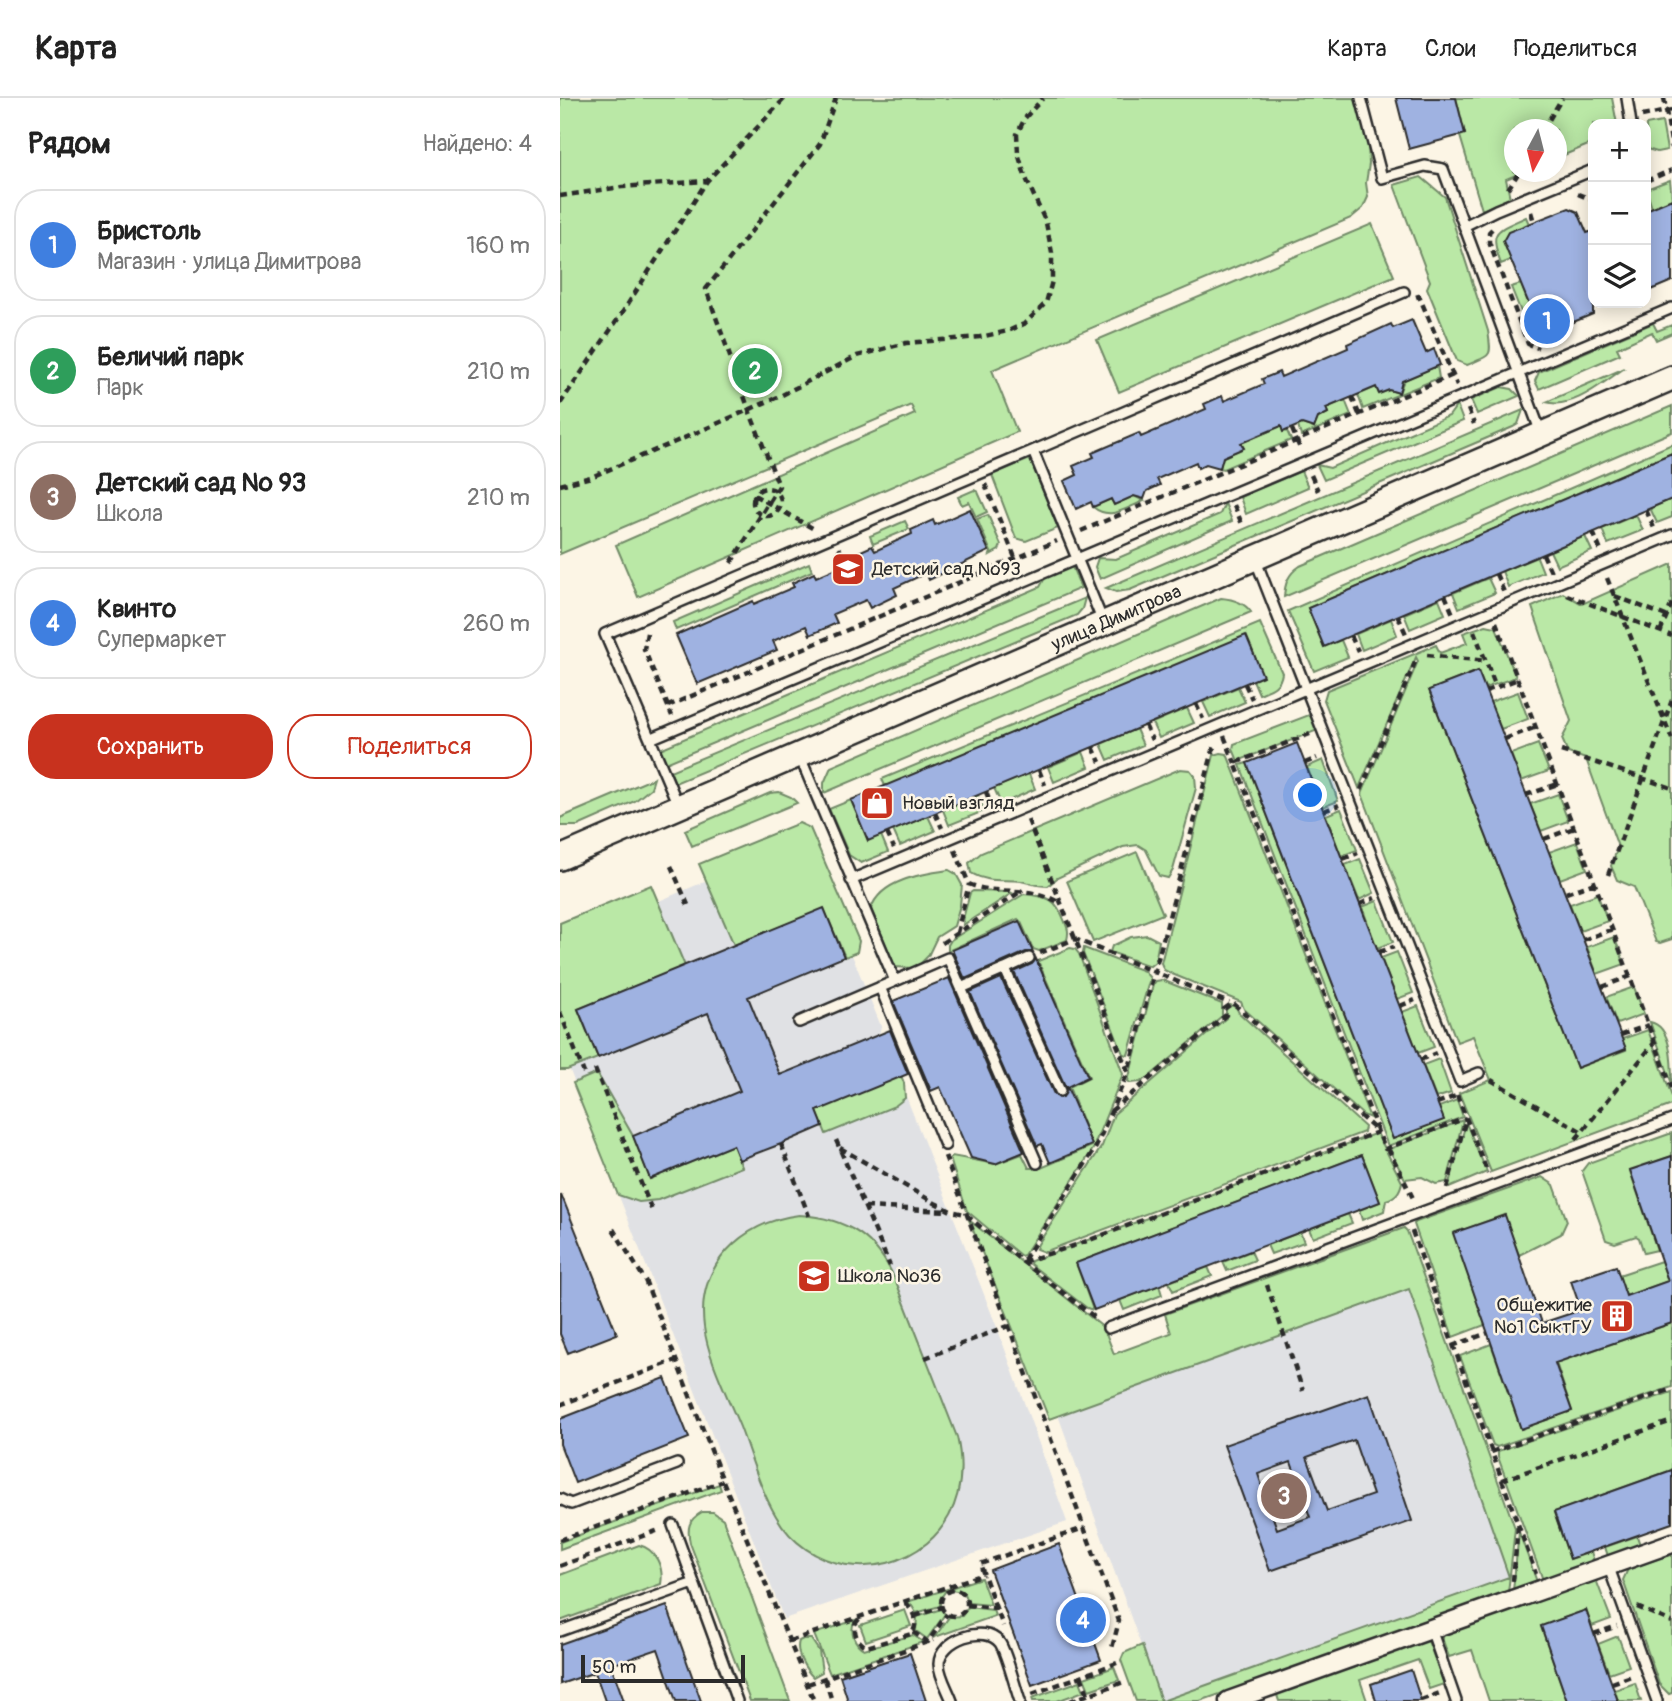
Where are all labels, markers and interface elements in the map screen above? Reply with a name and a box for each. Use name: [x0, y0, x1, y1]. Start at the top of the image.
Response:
text: Карта: [35, 28, 117, 69]
text: Карта: [1327, 34, 1387, 63]
text: Слои: [1425, 34, 1476, 63]
text: Поделиться: [1514, 34, 1637, 63]
north arrow: [1504, 119, 1567, 182]
map controls: [1588, 119, 1651, 308]
button: +: [1588, 119, 1651, 182]
text: Рядом: [28, 125, 111, 162]
text: Найдено: 4: [422, 129, 532, 158]
button: −: [1588, 182, 1651, 245]
text: Бристоль: [97, 215, 202, 247]
text: 1: [49, 231, 58, 260]
text: 160 m: [466, 231, 530, 260]
button: layers: [1588, 245, 1651, 308]
text: Магазин · улица Димитрова: [97, 247, 361, 276]
pin: 1: [1524, 295, 1570, 347]
text: Беличий парк: [97, 341, 245, 373]
pin: 2: [732, 345, 778, 397]
text: 2: [47, 357, 59, 386]
text: 210 m: [467, 357, 530, 386]
text: Парк: [97, 373, 144, 402]
text: Детский сад № 93: [97, 467, 306, 499]
text: 3: [47, 483, 59, 512]
text: 210 m: [467, 483, 530, 512]
text: Школа: [97, 499, 163, 528]
school or university icon: Детский сад №93: [829, 550, 867, 588]
place label: Детский сад №93: [871, 557, 1021, 581]
street label: улица Димитрова: [1047, 579, 1185, 657]
text: Квинто: [97, 593, 176, 625]
text: 4: [46, 609, 60, 638]
text: 260 m: [463, 609, 530, 638]
text: Супермаркет: [97, 625, 226, 654]
button: Сохранить: [28, 714, 273, 779]
button: Поделиться: [287, 714, 532, 779]
your location: [1293, 778, 1327, 812]
shop icon: Новый взгляд: [858, 784, 896, 822]
place label: Новый взгляд: [902, 791, 1015, 815]
school or university icon: Школа №36: [795, 1257, 833, 1295]
place label: Школа №36: [838, 1264, 941, 1288]
place label: Общежитие №1 СыктГУ: [1494, 1293, 1593, 1339]
building icon: Общежитие №1 СыктГУ: [1598, 1297, 1636, 1335]
pin: 3: [1261, 1470, 1307, 1522]
pin: 4: [1060, 1594, 1106, 1646]
scale bar: [581, 1652, 746, 1684]
text: 50 m: [592, 1655, 636, 1679]

